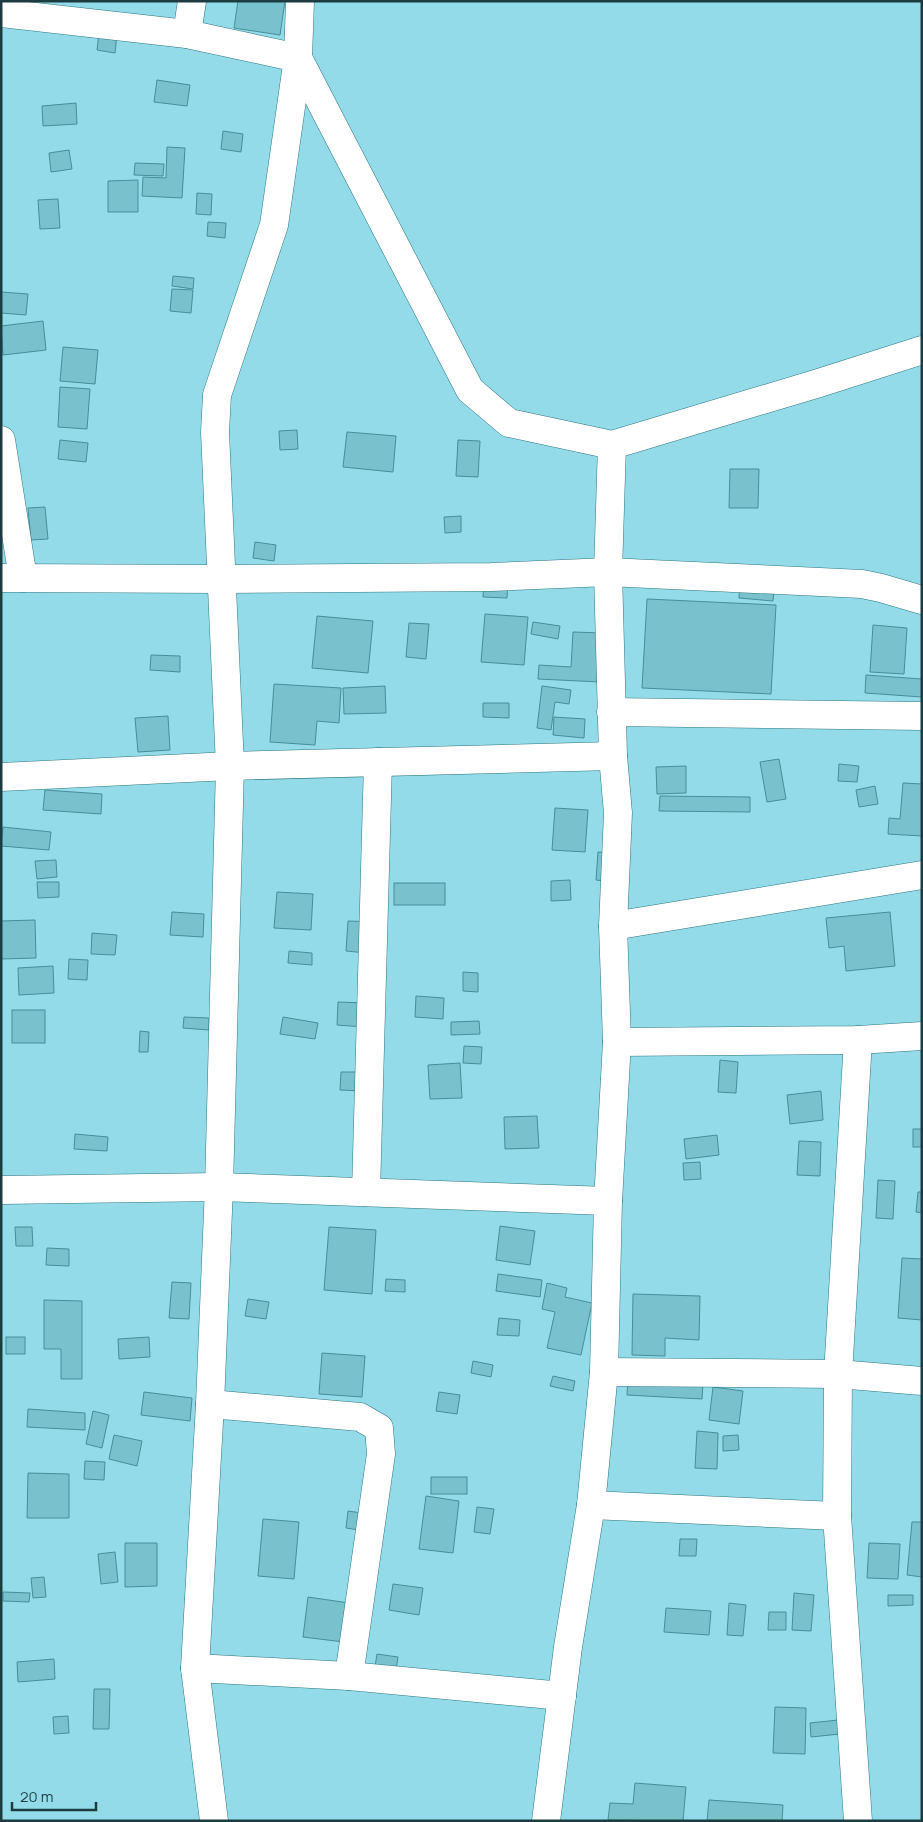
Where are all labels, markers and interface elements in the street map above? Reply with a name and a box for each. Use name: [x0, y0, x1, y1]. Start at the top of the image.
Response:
scale bar: [12, 1780, 96, 1812]
text: 20 m: [20, 1786, 53, 1807]

